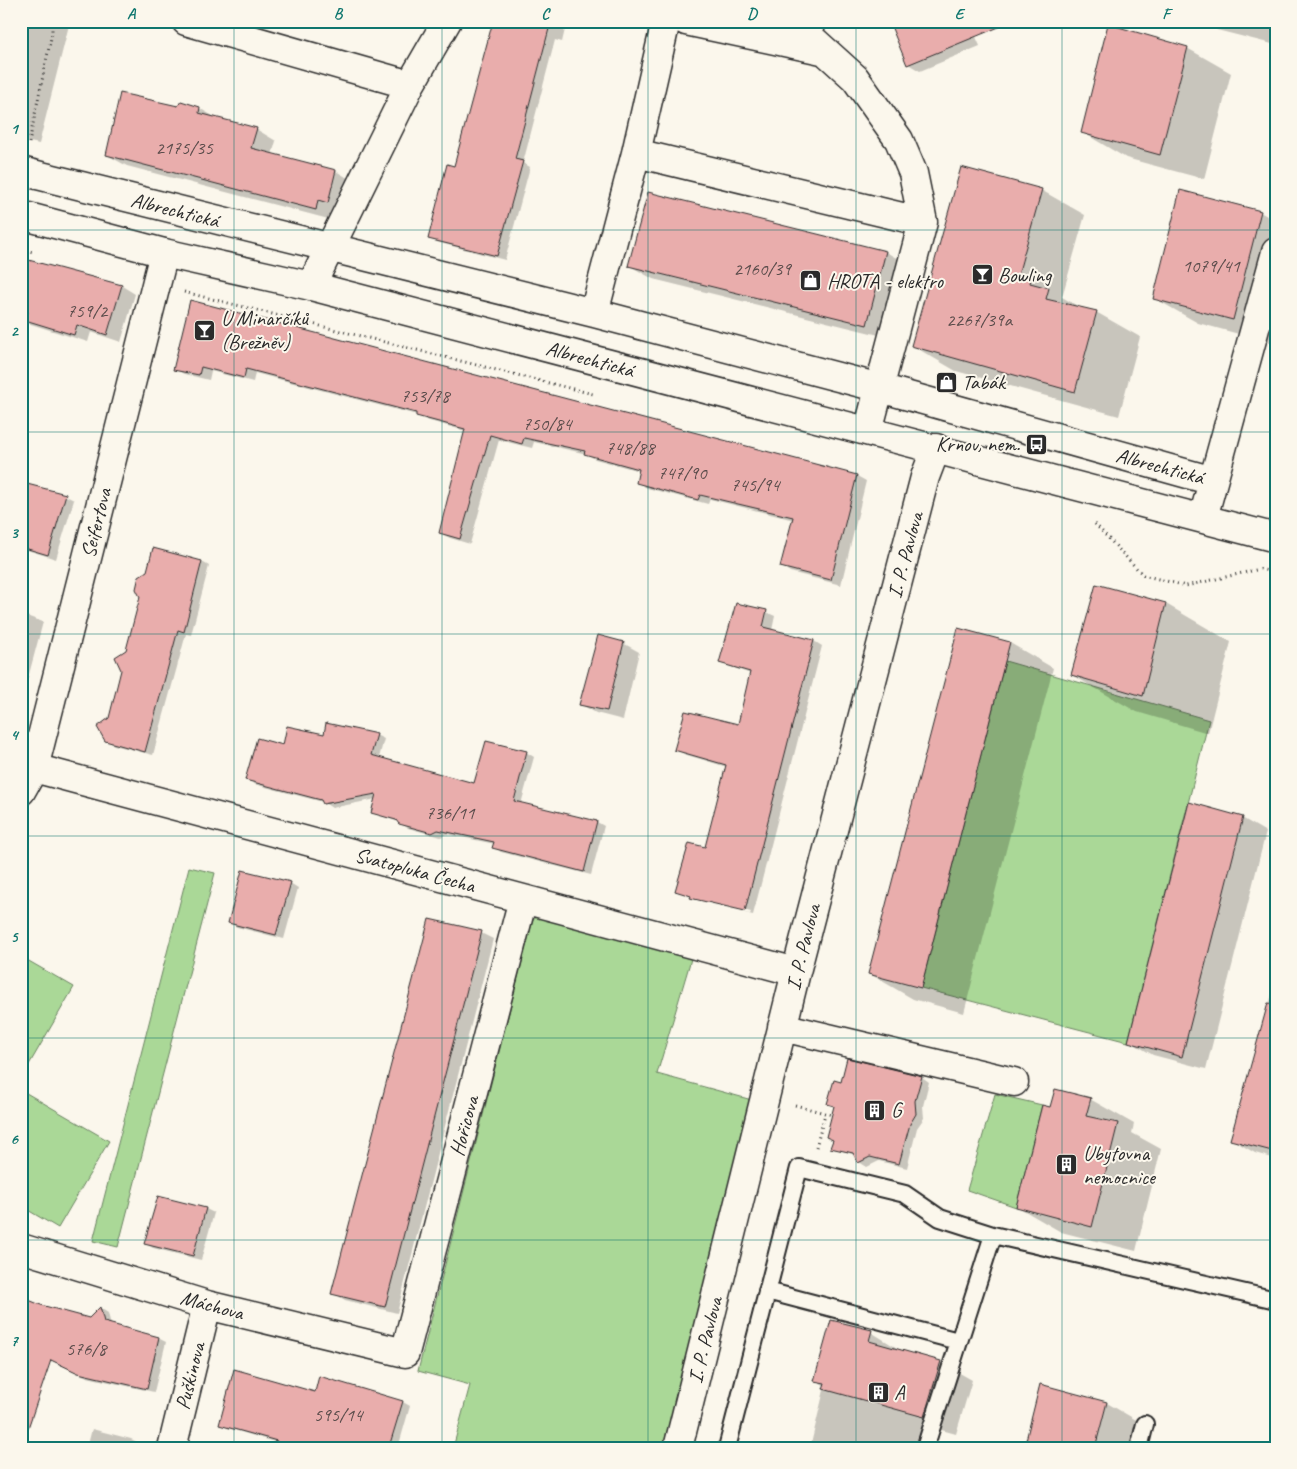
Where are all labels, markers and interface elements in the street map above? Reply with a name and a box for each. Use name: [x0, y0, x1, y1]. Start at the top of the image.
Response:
text: A: [127, 4, 137, 24]
text: B: [334, 4, 344, 24]
text: C: [541, 4, 551, 24]
text: D: [747, 4, 758, 24]
text: E: [955, 4, 966, 24]
text: F: [1162, 4, 1173, 24]
text: 1: [10, 119, 19, 139]
house number: 2175/35: [155, 136, 214, 160]
street label: Albrechtická: [128, 187, 223, 234]
house number: 1079/41: [1182, 254, 1241, 278]
house number: 2160/39: [733, 257, 792, 281]
place label: Bowling: [998, 262, 1053, 288]
bar icon: Bowling: [970, 263, 994, 287]
place label: HROTA - elektro: [827, 268, 945, 294]
shop icon: HROTA - elektro: [799, 269, 823, 293]
house number: 759/2: [67, 299, 109, 323]
place label: U Minarčíků (Brežněv): [221, 305, 309, 355]
house number: 2267/39a: [946, 308, 1014, 332]
bar icon: U Minarčíků (Brežněv): [193, 318, 217, 342]
text: 2: [10, 321, 19, 341]
street label: Albrechtická: [543, 335, 638, 384]
place label: Tabák: [962, 369, 1007, 395]
shop icon: Tabák: [934, 370, 958, 394]
house number: 753/78: [400, 384, 452, 408]
house number: 750/84: [522, 412, 574, 436]
place label: Krnov, nem.: [936, 431, 1021, 457]
bus stop icon: Krnov, nem.: [1024, 432, 1048, 456]
house number: 748/88: [605, 436, 657, 460]
street label: Albrechtická: [1113, 442, 1208, 491]
house number: 747/90: [657, 461, 708, 485]
house number: 745/94: [730, 473, 782, 497]
street label: Seifertova: [75, 484, 118, 561]
street label: I. P. Pavlova: [881, 507, 930, 601]
text: 3: [10, 523, 19, 543]
text: 4: [10, 725, 19, 745]
house number: 736/11: [425, 801, 476, 825]
street label: Svatopluka Čecha: [352, 842, 479, 899]
street label: I. P. Pavlova: [780, 899, 827, 993]
text: 5: [11, 927, 20, 947]
street label: Hořicova: [444, 1091, 485, 1159]
place label: G: [891, 1097, 904, 1123]
building icon: G: [863, 1098, 887, 1122]
text: 6: [10, 1129, 19, 1149]
place label: Ubytovna nemocnice: [1083, 1140, 1157, 1190]
building icon: Ubytovna nemocnice: [1055, 1153, 1079, 1177]
street label: Máchova: [178, 1284, 248, 1326]
street label: I. P. Pavlova: [682, 1292, 729, 1386]
text: 7: [10, 1331, 19, 1351]
house number: 576/8: [66, 1337, 109, 1361]
street label: Puškinova: [169, 1337, 211, 1412]
place label: A: [894, 1379, 906, 1405]
building icon: A: [866, 1380, 890, 1404]
house number: 595/14: [313, 1403, 365, 1427]

